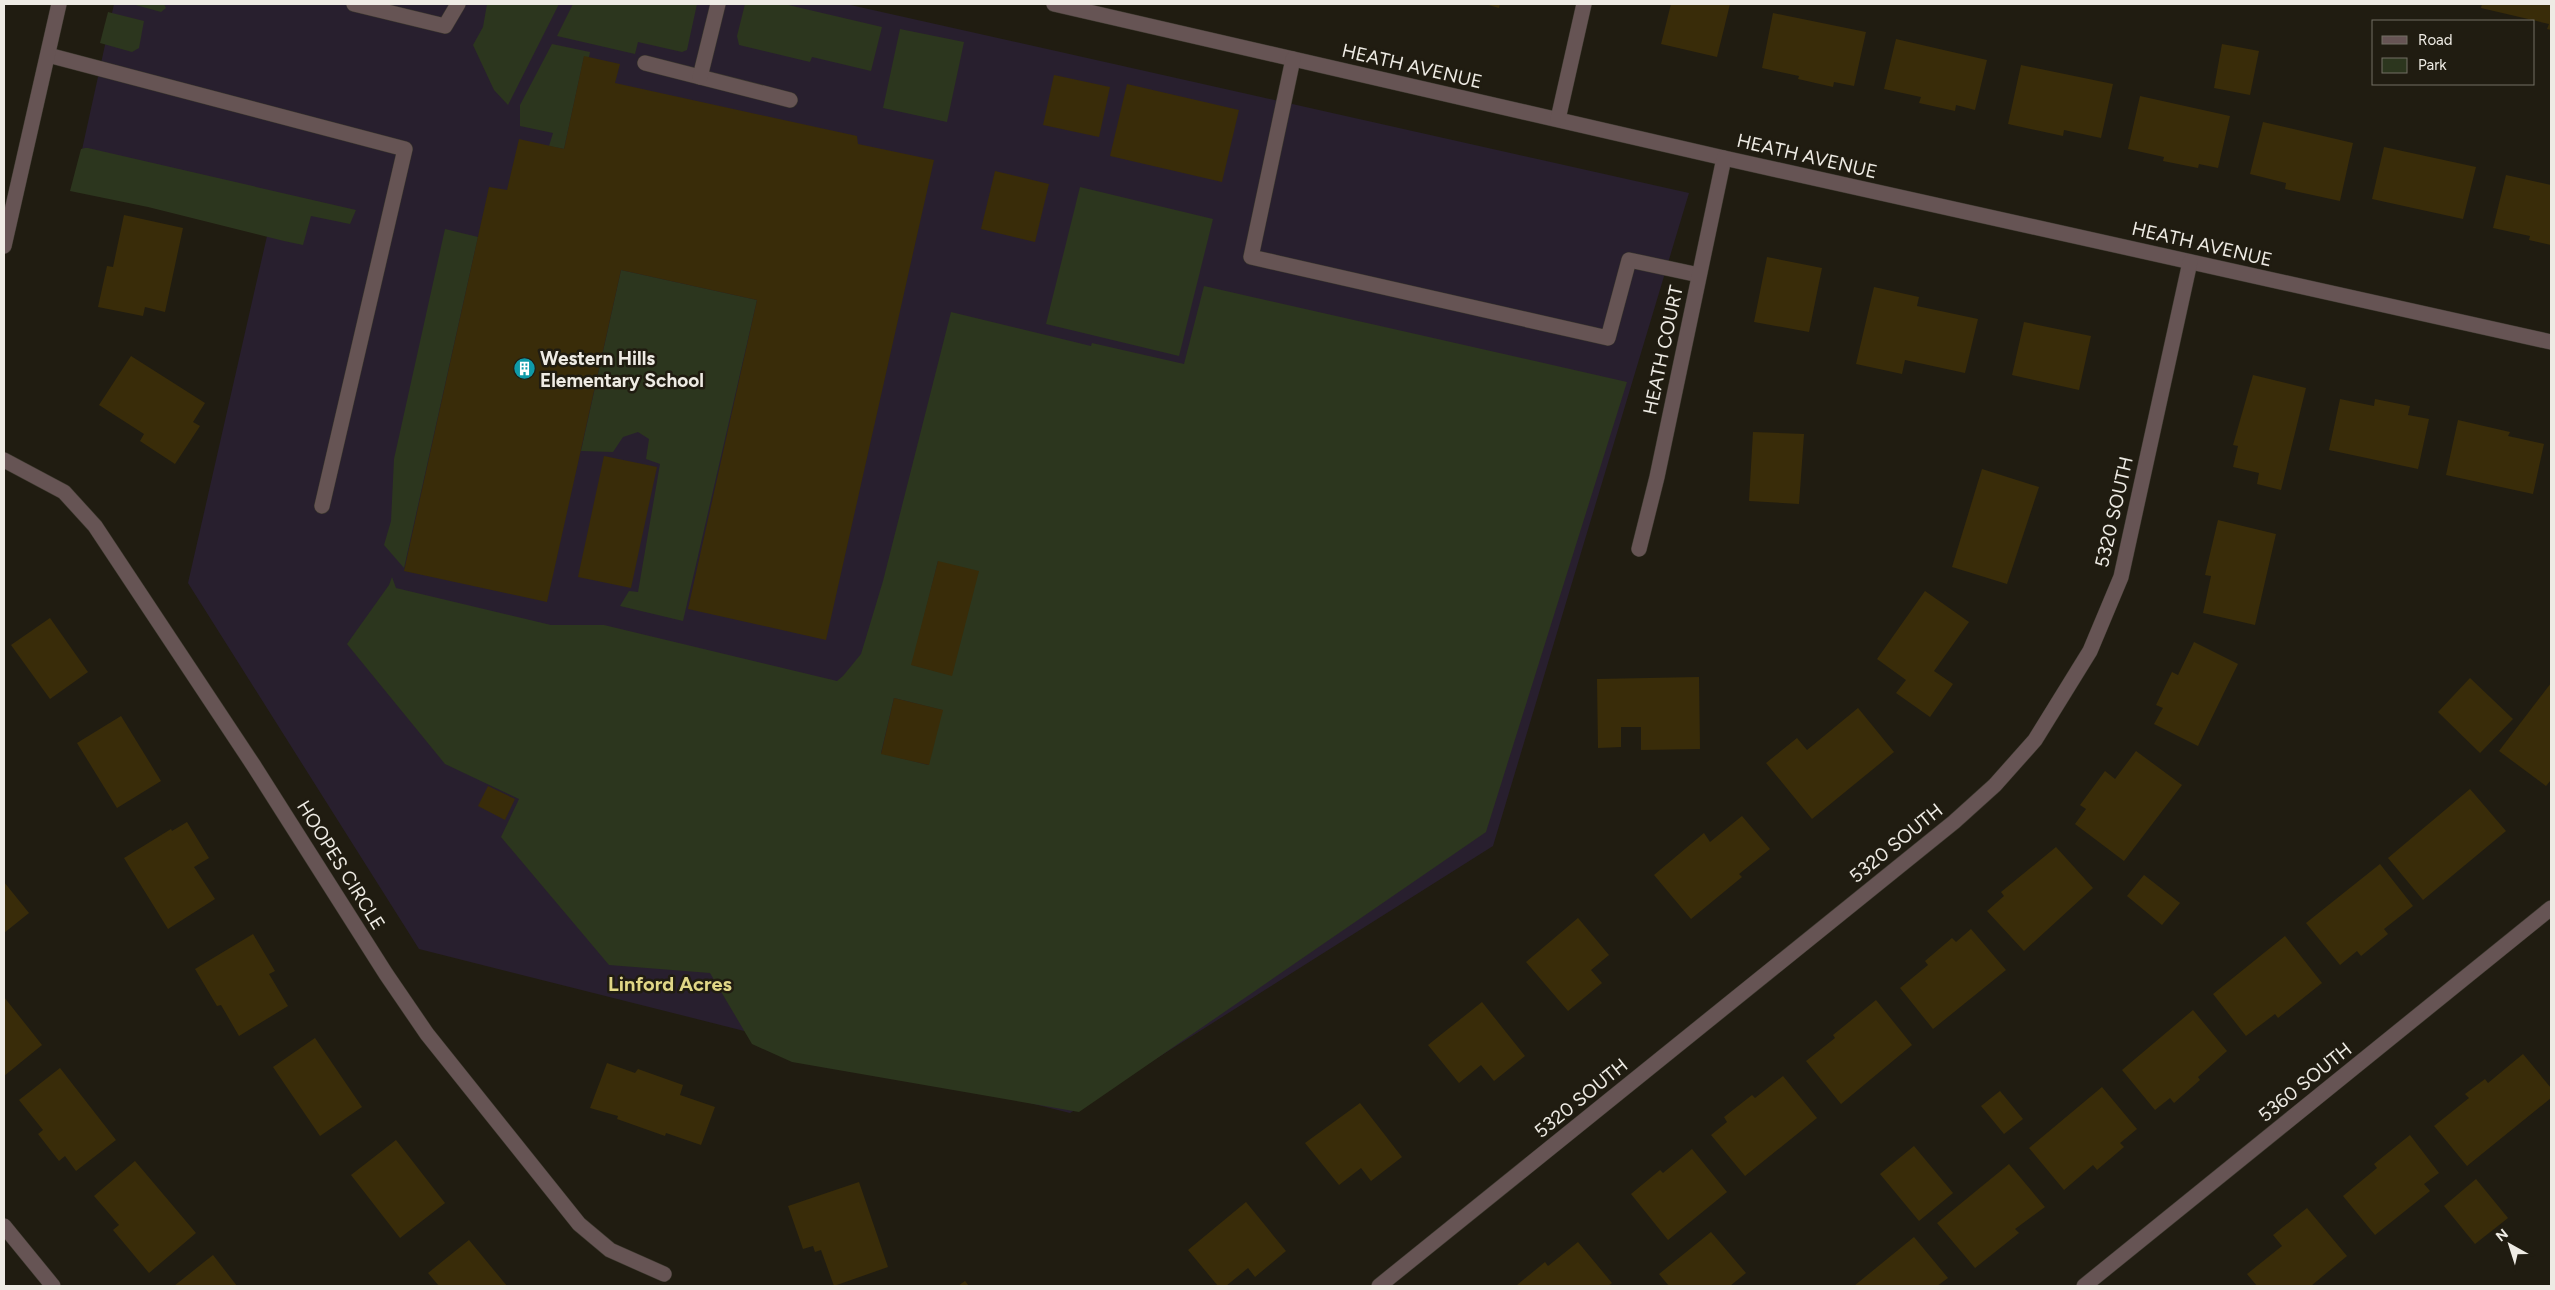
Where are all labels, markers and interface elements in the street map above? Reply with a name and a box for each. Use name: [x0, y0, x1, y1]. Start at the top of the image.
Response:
legend: [2372, 20, 2535, 85]
text: Road: [2418, 31, 2453, 49]
street label: HEATH AVENUE: [1340, 39, 1484, 93]
text: Park: [2418, 56, 2447, 74]
street label: HEATH AVENUE: [1735, 129, 1879, 183]
street label: HEATH AVENUE: [2130, 217, 2274, 271]
street label: HEATH COURT: [1638, 283, 1688, 417]
place label: Western Hills Elementary School: [540, 347, 704, 392]
building icon: Western Hills Elementary School: [512, 357, 536, 381]
street label: 5320 SOUTH: [2090, 454, 2138, 570]
street label: HOOPES CIRCLE: [292, 796, 390, 934]
street label: 5320 SOUTH: [1845, 798, 1947, 888]
district label: Linford Acres: [608, 972, 732, 996]
street label: 5360 SOUTH: [2254, 1037, 2356, 1127]
street label: 5320 SOUTH: [1530, 1053, 1632, 1143]
north arrow: [2485, 1220, 2535, 1270]
text: N: [2493, 1225, 2512, 1245]

